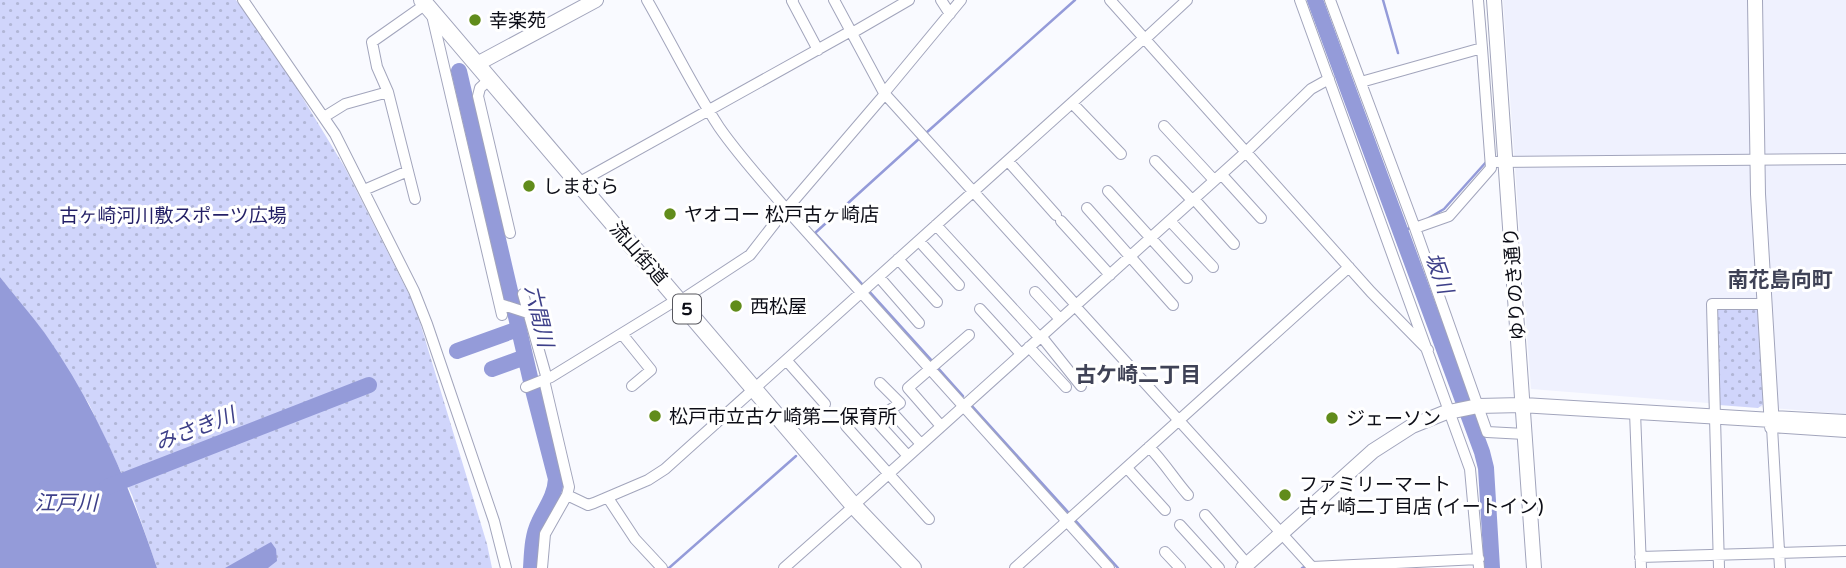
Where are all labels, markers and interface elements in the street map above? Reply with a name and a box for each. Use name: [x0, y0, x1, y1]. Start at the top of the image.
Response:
place label: 幸楽苑: [489, 10, 546, 32]
marker: 幸楽苑: [467, 12, 483, 28]
place label: しまむら: [543, 176, 619, 198]
marker: しまむら: [521, 178, 537, 194]
place label: ヤオコー 松戸古ヶ崎店: [684, 204, 879, 226]
park label: 古ヶ崎河川敷スポーツ広場: [59, 205, 287, 227]
marker: ヤオコー 松戸古ヶ崎店: [662, 206, 678, 222]
street label: 流山街道: [605, 218, 671, 290]
street label: ゆりのき通り: [1500, 227, 1530, 341]
water label: 坂川: [1420, 249, 1458, 299]
district label: 南花島向町: [1728, 268, 1833, 293]
water label: 六間川: [519, 283, 558, 352]
road number: 5: [673, 295, 701, 324]
place label: 西松屋: [750, 296, 807, 318]
marker: 西松屋: [728, 298, 744, 314]
district label: 古ケ崎二丁目: [1075, 363, 1201, 388]
water label: みさき川: [151, 402, 241, 456]
place label: 松戸市立古ケ崎第二保育所: [669, 406, 897, 428]
marker: 松戸市立古ケ崎第二保育所: [647, 408, 663, 424]
place label: ジェーソン: [1346, 408, 1441, 430]
marker: ジェーソン: [1324, 410, 1340, 426]
place label: ファミリーマート 古ヶ崎二丁目店 (イートイン): [1299, 474, 1544, 518]
marker: ファミリーマート 古ヶ崎二丁目店 (イートイン): [1277, 487, 1293, 503]
water label: 江戸川: [35, 491, 99, 516]

